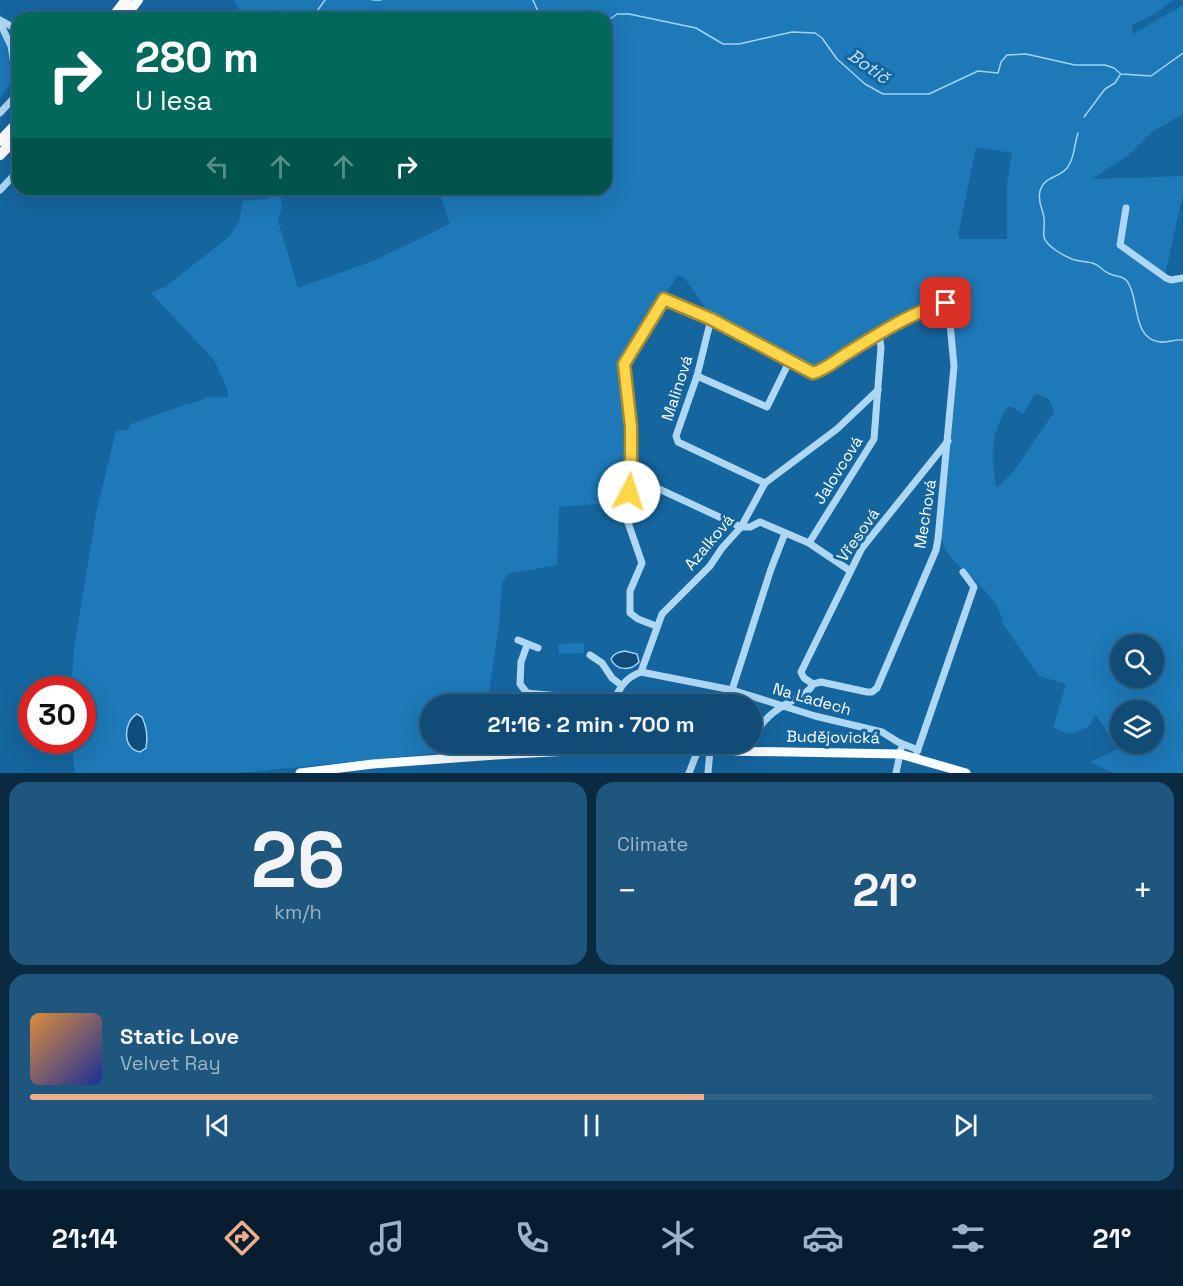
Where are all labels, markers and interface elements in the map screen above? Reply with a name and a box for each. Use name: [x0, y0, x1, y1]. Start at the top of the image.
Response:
text: 280 m: [135, 31, 259, 84]
icon: right: [36, 36, 114, 114]
water label: Botič: [844, 43, 895, 89]
text: U lesa: [135, 83, 212, 118]
icon: left: [201, 150, 234, 183]
icon: ahead: [264, 150, 297, 183]
icon: ahead: [327, 150, 360, 183]
icon: right: [390, 150, 423, 183]
pin: [920, 277, 971, 328]
icon: arrive: [929, 286, 962, 319]
street label: Malinová: [657, 353, 697, 423]
street label: Jalovcová: [809, 432, 867, 508]
position arrow: [597, 460, 661, 524]
street label: Mechová: [909, 478, 941, 550]
street label: Vřesová: [832, 504, 884, 566]
street label: Azalková: [679, 510, 739, 574]
map controls: [1110, 634, 1164, 754]
button: search: [1110, 634, 1164, 688]
speed limit sign: 30: [18, 676, 96, 754]
street label: Na Ladech: [770, 678, 854, 720]
button: layers: [1110, 700, 1164, 754]
text: 21:16 · 2 min · 700 m: [488, 710, 694, 738]
street label: Budějovická: [786, 726, 880, 748]
text: 26: [251, 810, 345, 910]
text: Climate: [617, 831, 688, 857]
text: 21°: [853, 862, 917, 919]
text: −: [617, 870, 637, 912]
text: +: [1133, 870, 1153, 912]
text: km/h: [274, 899, 322, 925]
text: Static Love: [120, 1022, 239, 1050]
text: Velvet Ray: [120, 1050, 221, 1076]
icon: previous: [201, 1109, 234, 1142]
icon: pause: [575, 1109, 608, 1142]
icon: next: [949, 1109, 982, 1142]
icon: directions: [221, 1217, 263, 1259]
icon: music: [366, 1217, 408, 1259]
icon: phone: [511, 1217, 553, 1259]
icon: climate: [657, 1217, 699, 1259]
icon: car: [802, 1217, 844, 1259]
icon: filters: [947, 1217, 989, 1259]
text: 21:14: [52, 1221, 117, 1256]
text: 21°: [1092, 1221, 1131, 1256]

